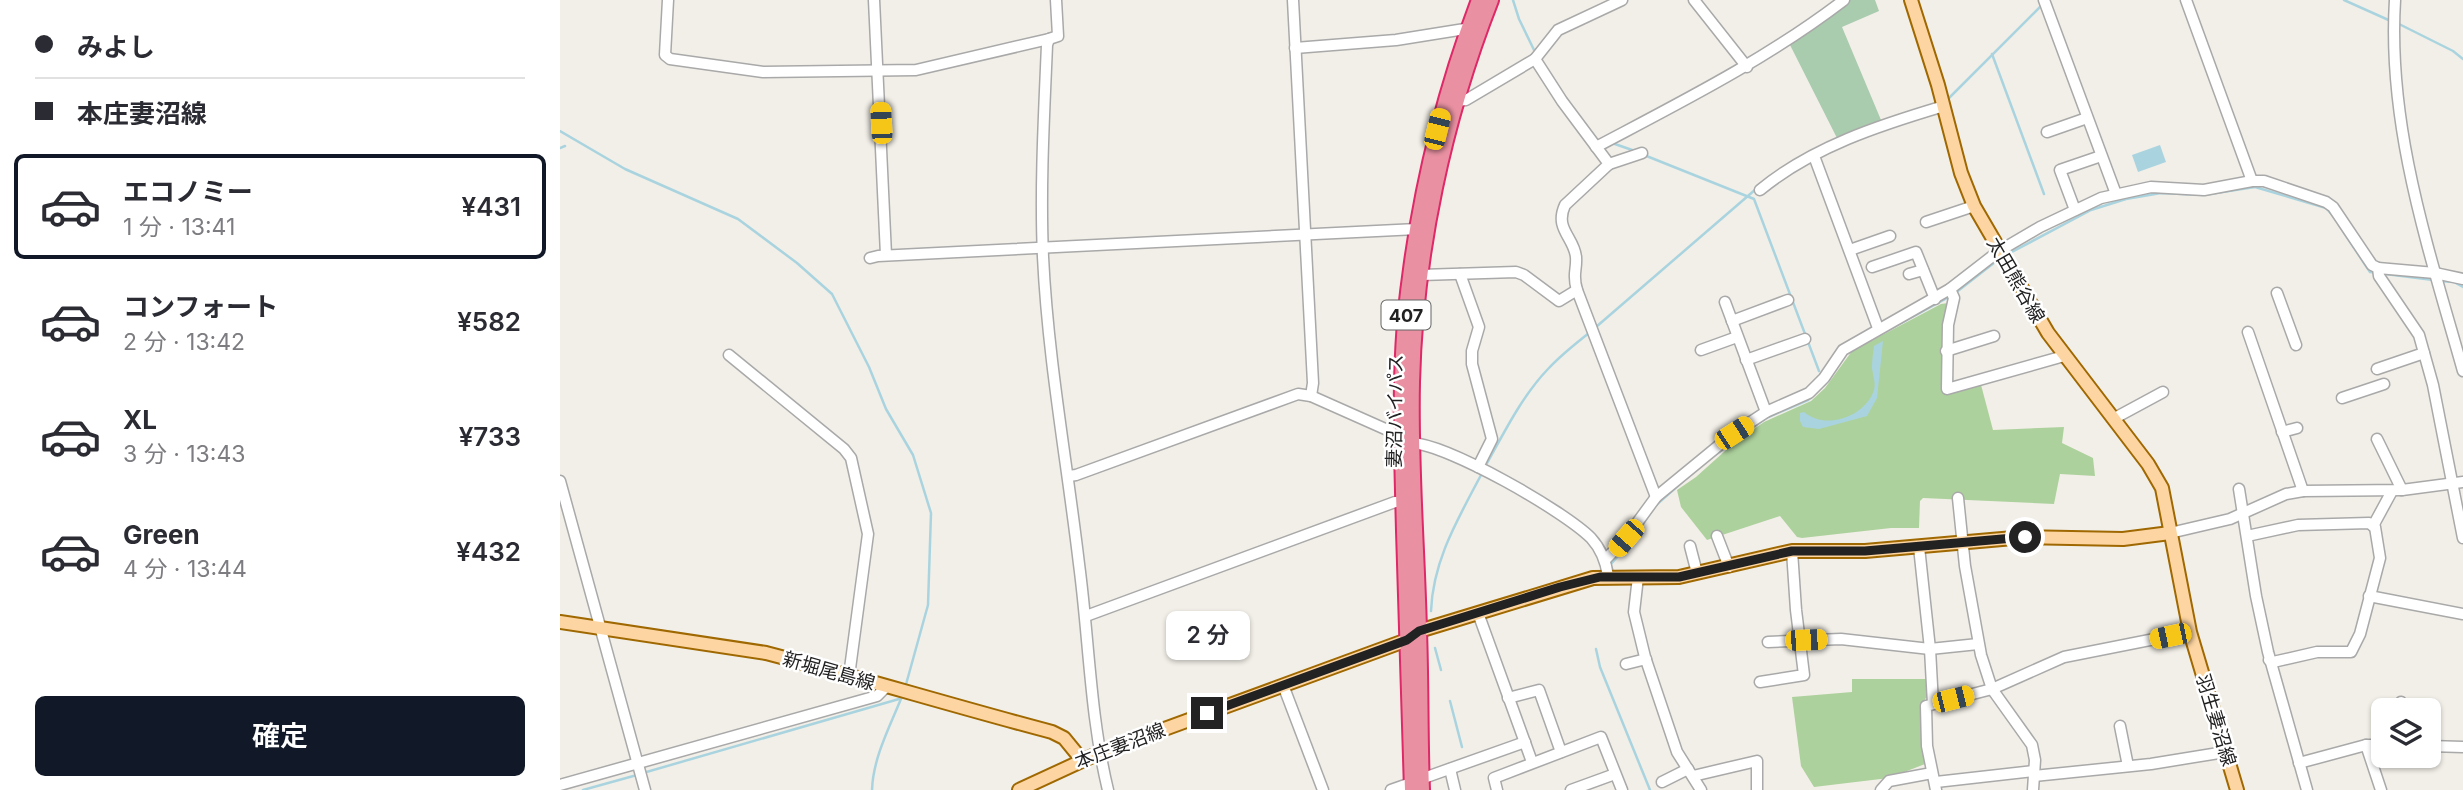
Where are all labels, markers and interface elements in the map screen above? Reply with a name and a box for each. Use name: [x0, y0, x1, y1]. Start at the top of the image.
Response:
text: みよし: [77, 31, 155, 62]
text: 本庄妻沼線: [77, 98, 207, 129]
car: [870, 101, 893, 145]
car: [1422, 106, 1453, 152]
icon: car: [39, 175, 102, 238]
text: エコノミー: [123, 176, 253, 207]
text: ¥431: [461, 191, 521, 222]
text: 1 分 · 13:41: [123, 213, 235, 241]
street label: 太田熊谷線: [1982, 233, 2050, 327]
icon: car: [39, 290, 102, 353]
text: コンフォート: [123, 291, 278, 322]
road number: 407: [1382, 300, 1430, 330]
text: ¥582: [457, 306, 521, 337]
text: 2 分 · 13:42: [123, 328, 245, 356]
street label: 妻沼バイパス: [1383, 354, 1407, 468]
text: XL: [123, 404, 157, 435]
icon: car: [39, 405, 102, 468]
car: [1711, 413, 1758, 453]
text: ¥733: [459, 421, 521, 452]
text: 3 分 · 13:43: [123, 440, 246, 468]
car: [1605, 515, 1648, 561]
text: Green: [123, 519, 200, 550]
icon: car: [39, 520, 102, 583]
route start: [2009, 521, 2041, 553]
text: ¥432: [456, 536, 521, 567]
text: 4 分 · 13:44: [123, 555, 247, 583]
callout: 2 分: [1165, 612, 1249, 660]
text: 2 分: [1186, 621, 1230, 649]
car: [2148, 621, 2193, 651]
car: [1785, 629, 1828, 651]
street label: 新堀尾島線: [780, 647, 878, 695]
street label: 羽生妻沼線: [2191, 671, 2241, 769]
car: [1931, 684, 1976, 714]
button: 確定: [35, 696, 525, 776]
route end: [1191, 697, 1223, 729]
map controls: [2371, 698, 2441, 768]
button: layers: [2371, 698, 2441, 768]
street label: 本庄妻沼線: [1072, 718, 1168, 774]

